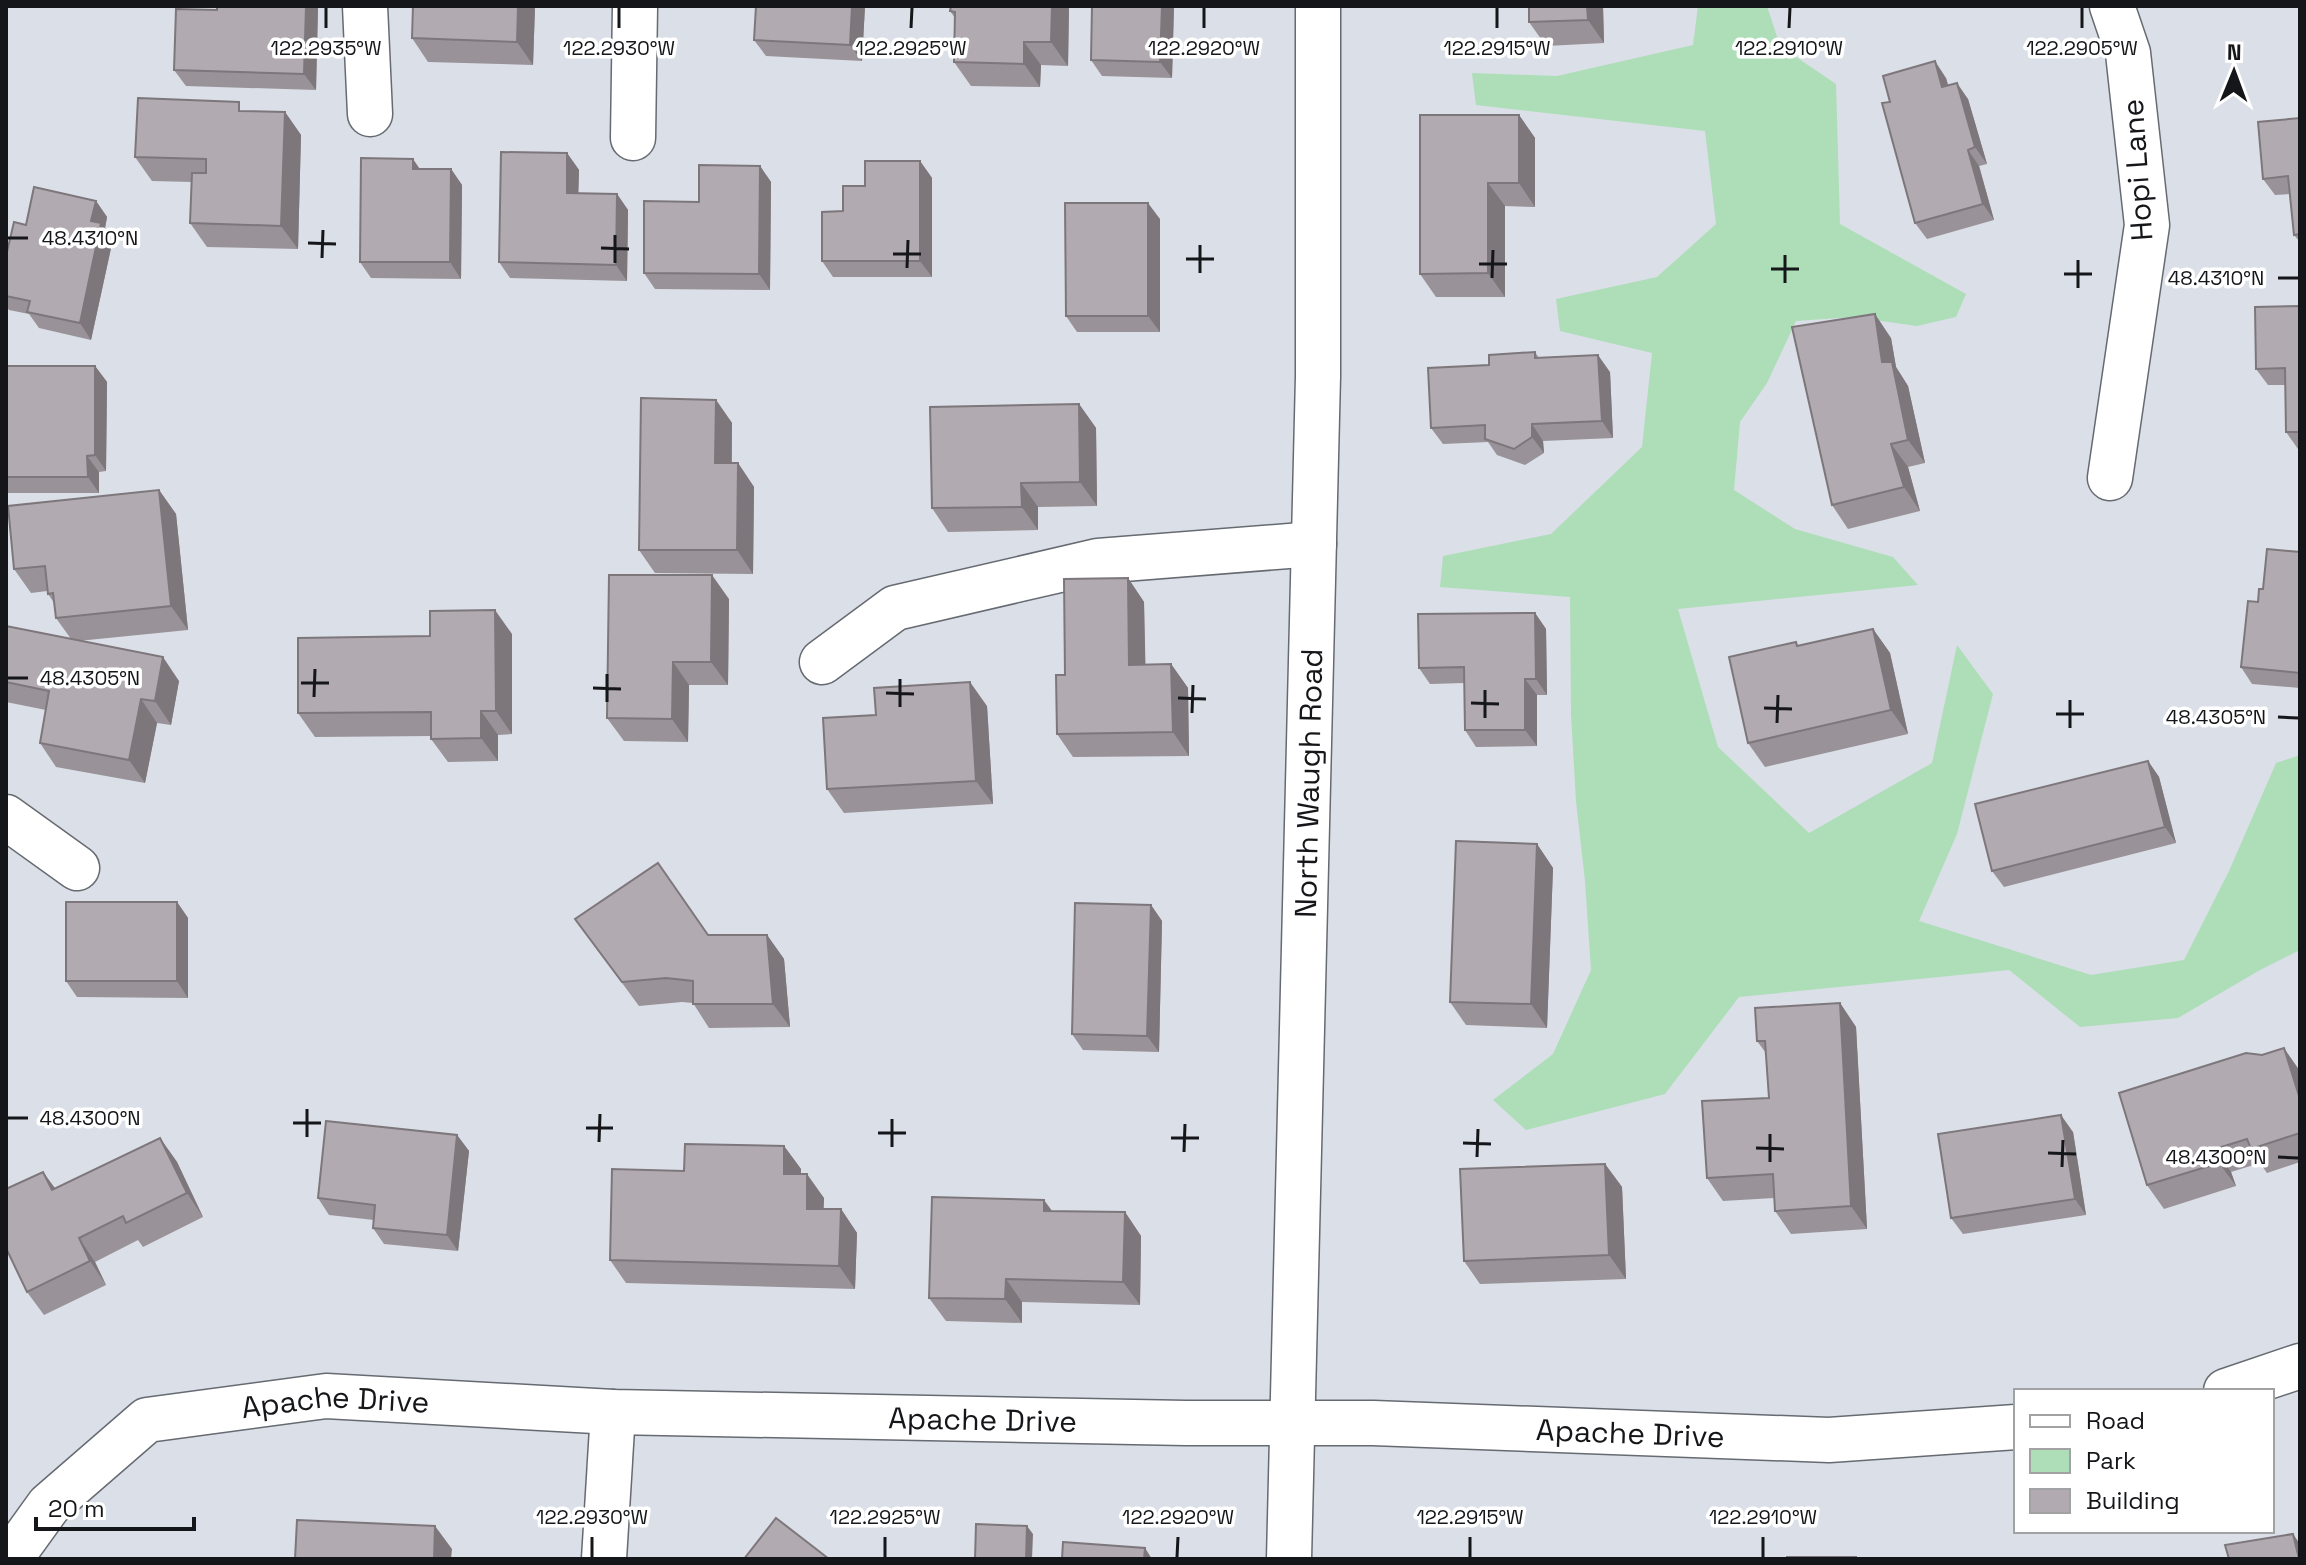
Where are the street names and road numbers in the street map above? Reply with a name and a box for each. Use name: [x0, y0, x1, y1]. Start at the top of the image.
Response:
street label: Hopi Lane: [2113, 98, 2161, 242]
street label: North Waugh Road: [1285, 648, 1331, 919]
street label: Apache Drive: [239, 1376, 430, 1427]
street label: Apache Drive: [888, 1398, 1077, 1440]
street label: Apache Drive: [1535, 1410, 1725, 1456]

